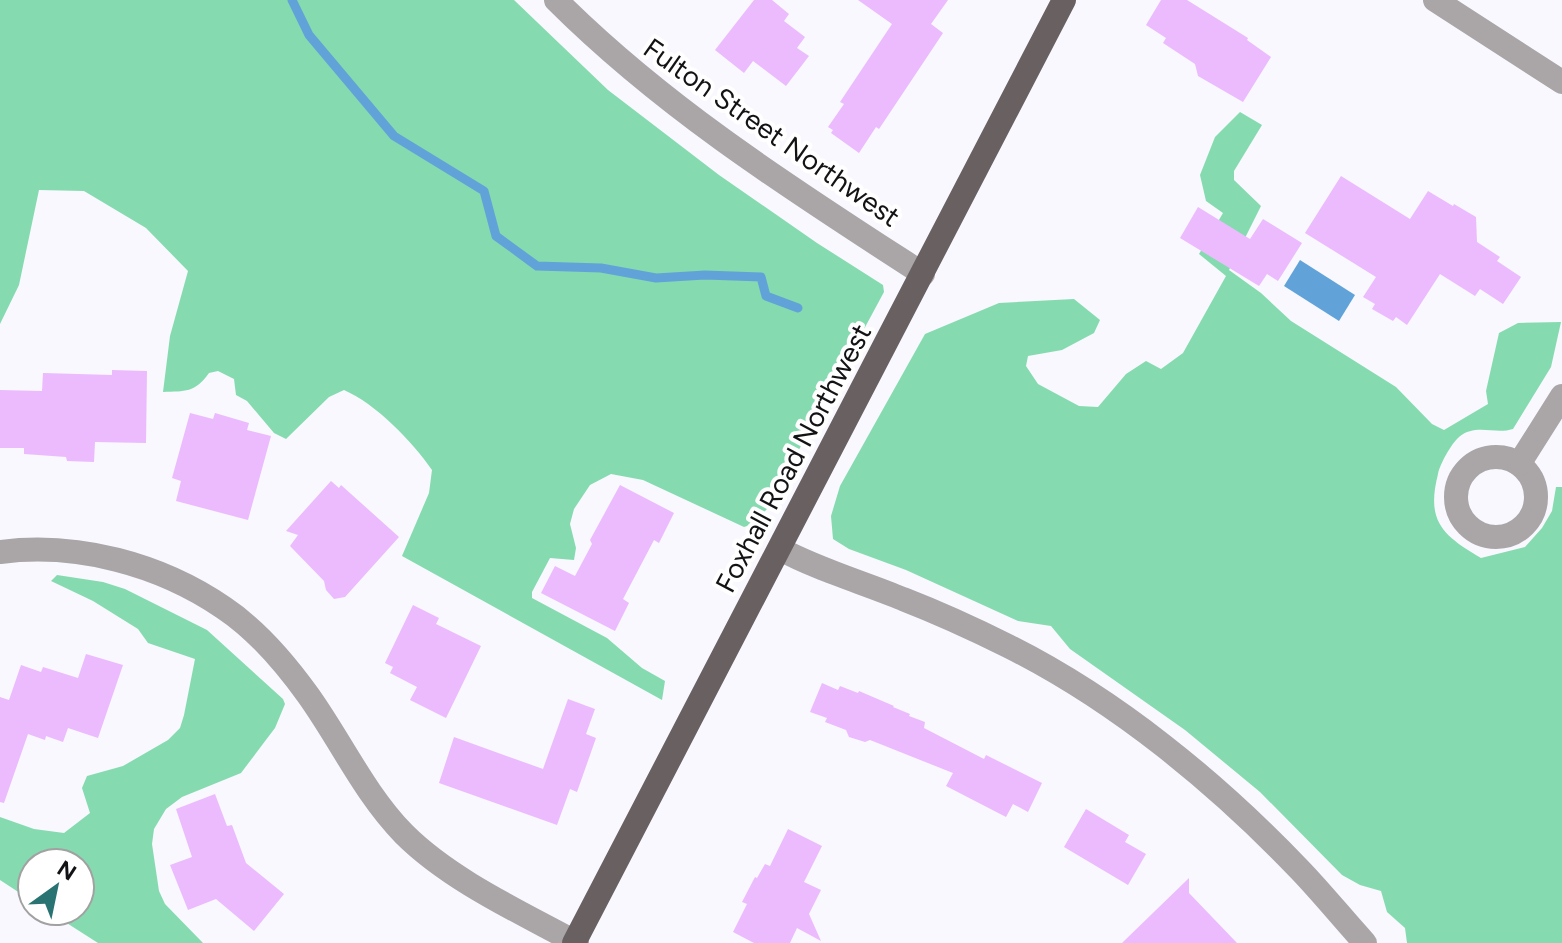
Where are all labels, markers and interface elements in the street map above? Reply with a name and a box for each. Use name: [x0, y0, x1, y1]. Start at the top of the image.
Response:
street label: Fulton Street Northwest: [637, 31, 907, 233]
street label: Foxhall Road Northwest: [708, 318, 878, 598]
north arrow: [16, 847, 96, 927]
text: N: [52, 855, 81, 887]

